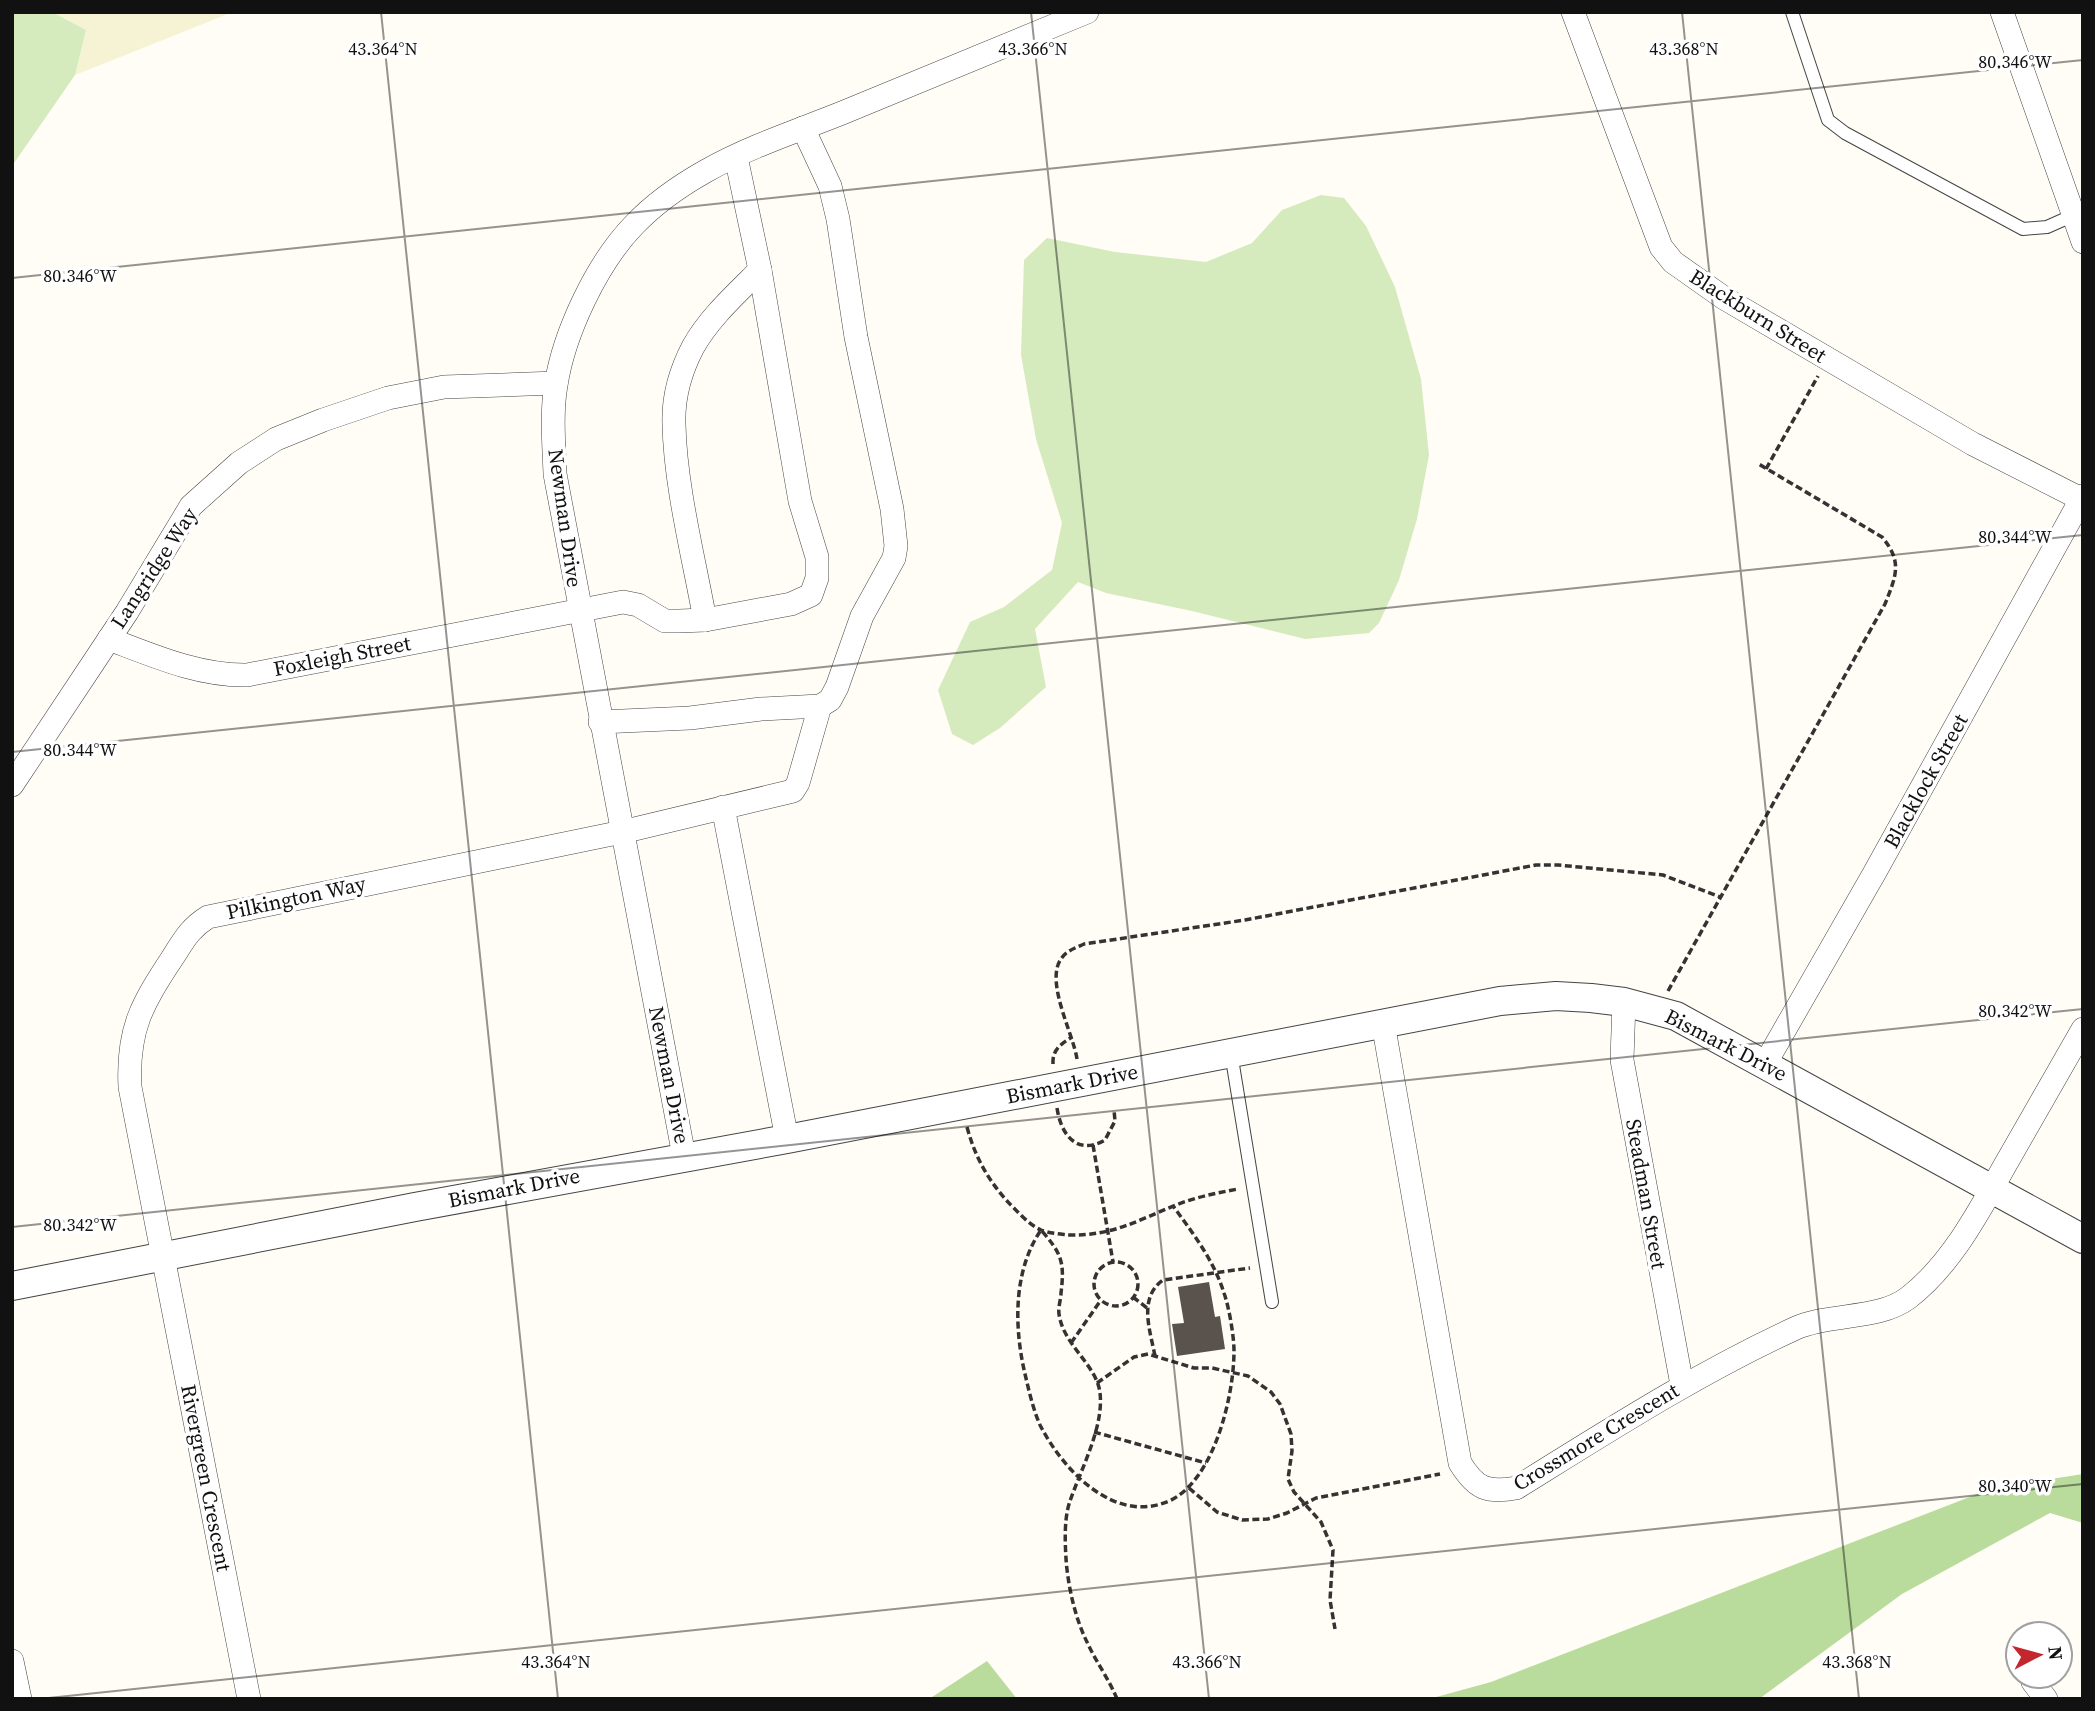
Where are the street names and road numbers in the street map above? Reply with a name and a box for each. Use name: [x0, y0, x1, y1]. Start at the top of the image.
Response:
street label: Blackburn Street: [1684, 262, 1832, 369]
street label: Newman Drive: [541, 447, 590, 589]
street label: Langridge Way: [104, 501, 204, 634]
street label: Foxleigh Street: [271, 628, 413, 683]
street label: Blacklock Street: [1877, 708, 1975, 853]
street label: Pilkington Way: [224, 869, 368, 926]
street label: Bismark Drive: [1660, 1001, 1792, 1088]
street label: Newman Drive: [642, 1004, 697, 1146]
street label: Bismark Drive: [1003, 1057, 1140, 1111]
street label: Steadman Street: [1619, 1117, 1674, 1271]
street label: Bismark Drive: [445, 1161, 582, 1215]
street label: Crossmore Crescent: [1507, 1375, 1684, 1498]
street label: Rivergreen Crescent: [174, 1382, 239, 1574]

